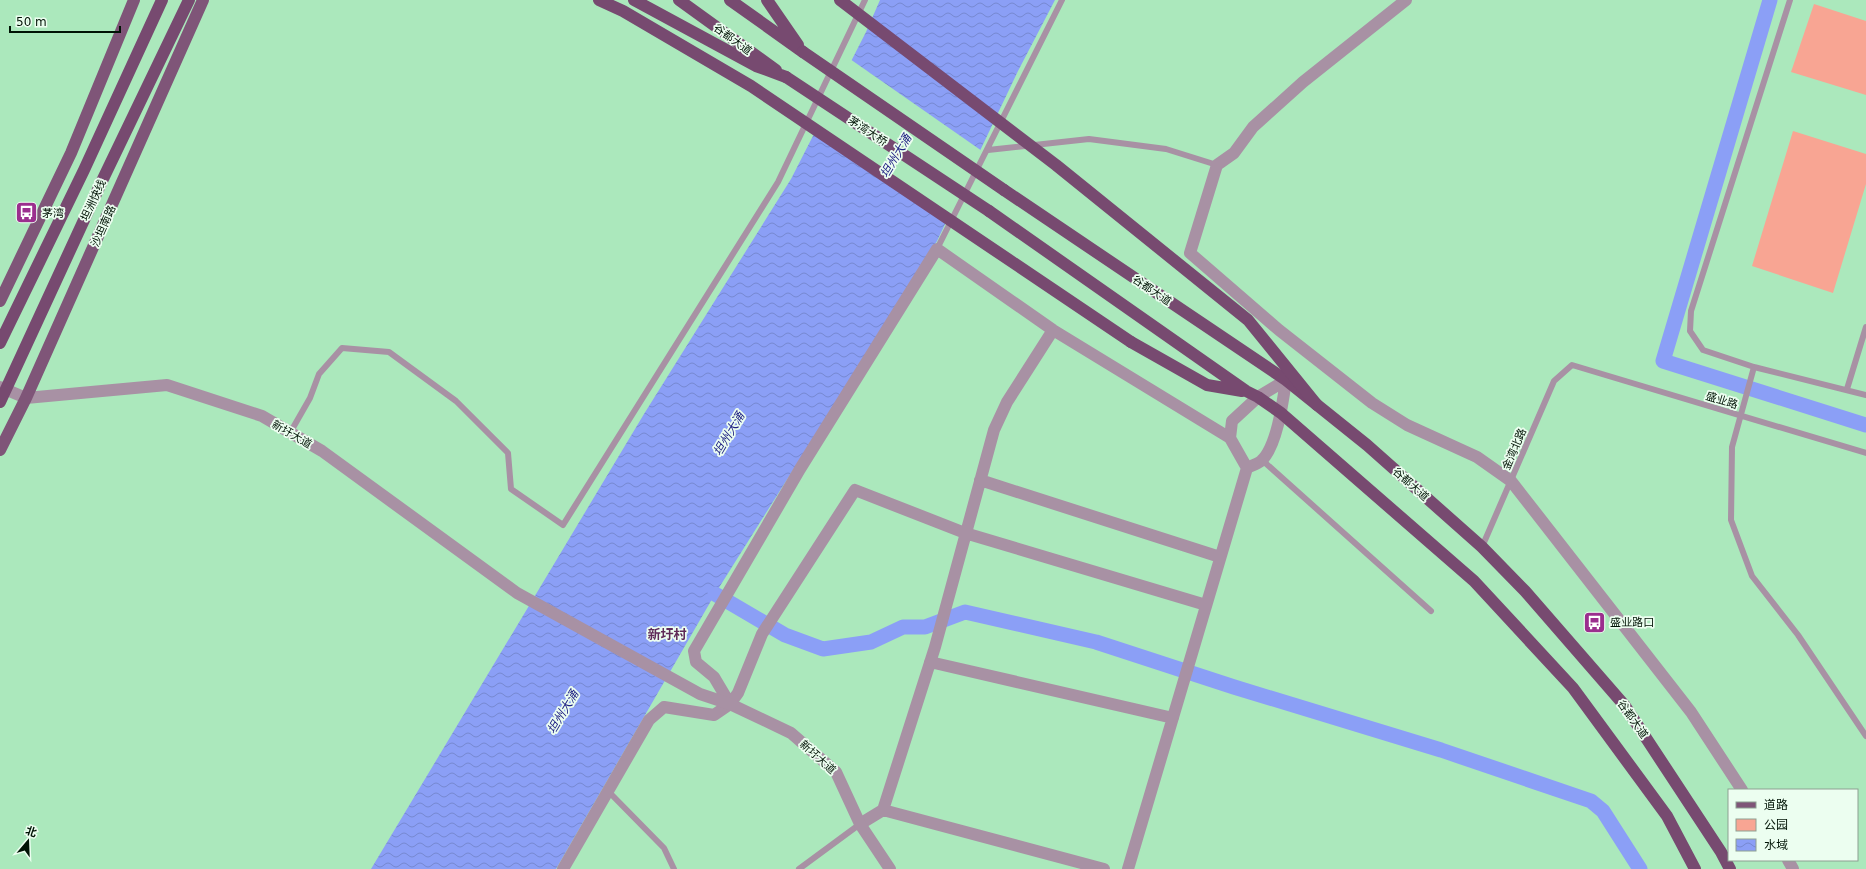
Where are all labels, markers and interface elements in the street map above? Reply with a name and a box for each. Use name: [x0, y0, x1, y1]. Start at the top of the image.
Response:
scale bar: [10, 8, 120, 34]
text: 50 m: [16, 15, 47, 29]
street label: 谷都大道: [711, 21, 754, 58]
street label: 茅湾大桥: [846, 114, 890, 149]
water label: 坦州大涌: [878, 130, 915, 180]
street label: 坦洲快线: [78, 178, 109, 223]
bus stop icon: 茅湾: [13, 200, 39, 226]
street label: 沙坦南路: [89, 203, 118, 249]
place label: 茅湾: [42, 207, 64, 220]
street label: 谷都大道: [1130, 273, 1174, 308]
street label: 盛业路: [1704, 389, 1740, 412]
water label: 坦州大涌: [711, 408, 748, 458]
street label: 新圩大道: [269, 418, 314, 451]
street label: 金湾北路: [1500, 426, 1529, 472]
street label: 谷都大道: [1390, 465, 1431, 504]
bus stop icon: 盛业路口: [1581, 609, 1607, 635]
place label: 盛业路口: [1610, 616, 1654, 629]
district label: 新圩村: [647, 627, 687, 642]
water label: 坦州大涌: [545, 686, 582, 736]
street label: 谷都大道: [1615, 698, 1651, 741]
street label: 新圩大道: [797, 738, 838, 777]
legend: [1728, 789, 1858, 861]
text: 道路: [1764, 798, 1788, 812]
text: 公园: [1764, 818, 1788, 832]
north arrow: [8, 821, 48, 861]
text: 北: [24, 824, 38, 840]
text: 水域: [1764, 838, 1788, 852]

